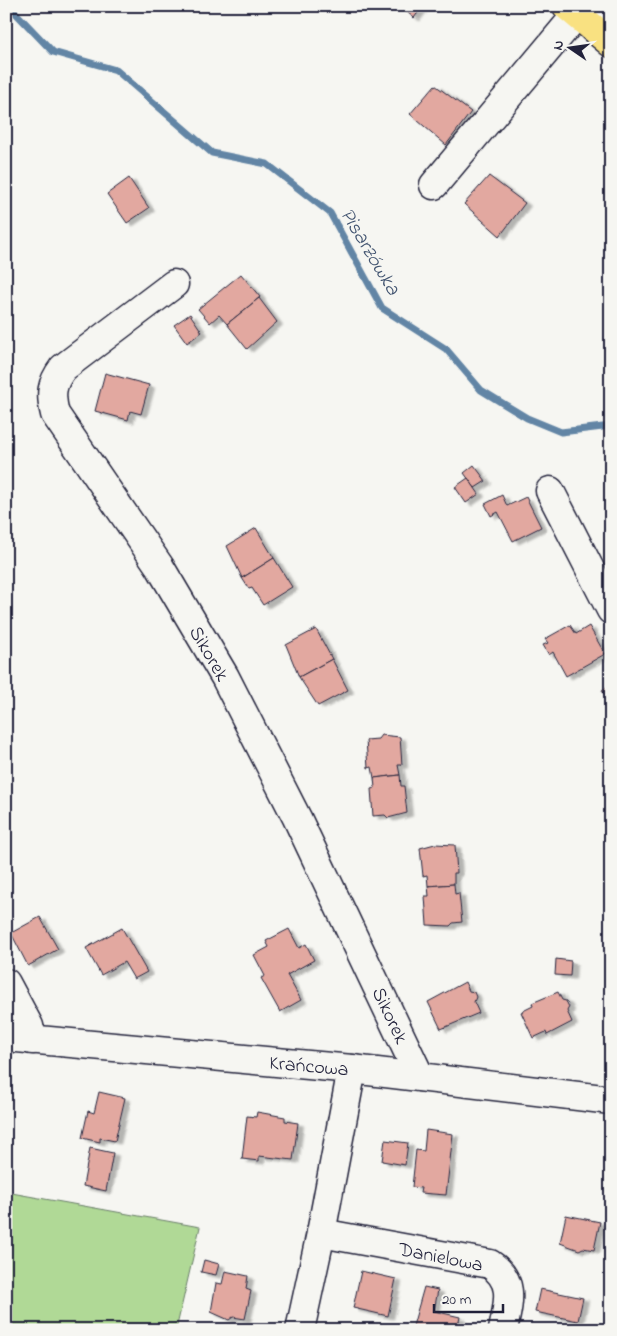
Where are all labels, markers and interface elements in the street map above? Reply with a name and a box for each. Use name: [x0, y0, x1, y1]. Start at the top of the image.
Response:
north arrow: [544, 22, 594, 72]
text: N: [548, 38, 570, 52]
water label: Pisarzówka: [331, 203, 407, 302]
street label: Sikorek: [180, 621, 235, 687]
street label: Sikorek: [363, 983, 415, 1049]
street label: Krańcowa: [268, 1050, 350, 1085]
street label: Danielowa: [395, 1236, 485, 1281]
scale bar: [434, 1281, 503, 1313]
text: 20 m: [442, 1289, 472, 1311]

